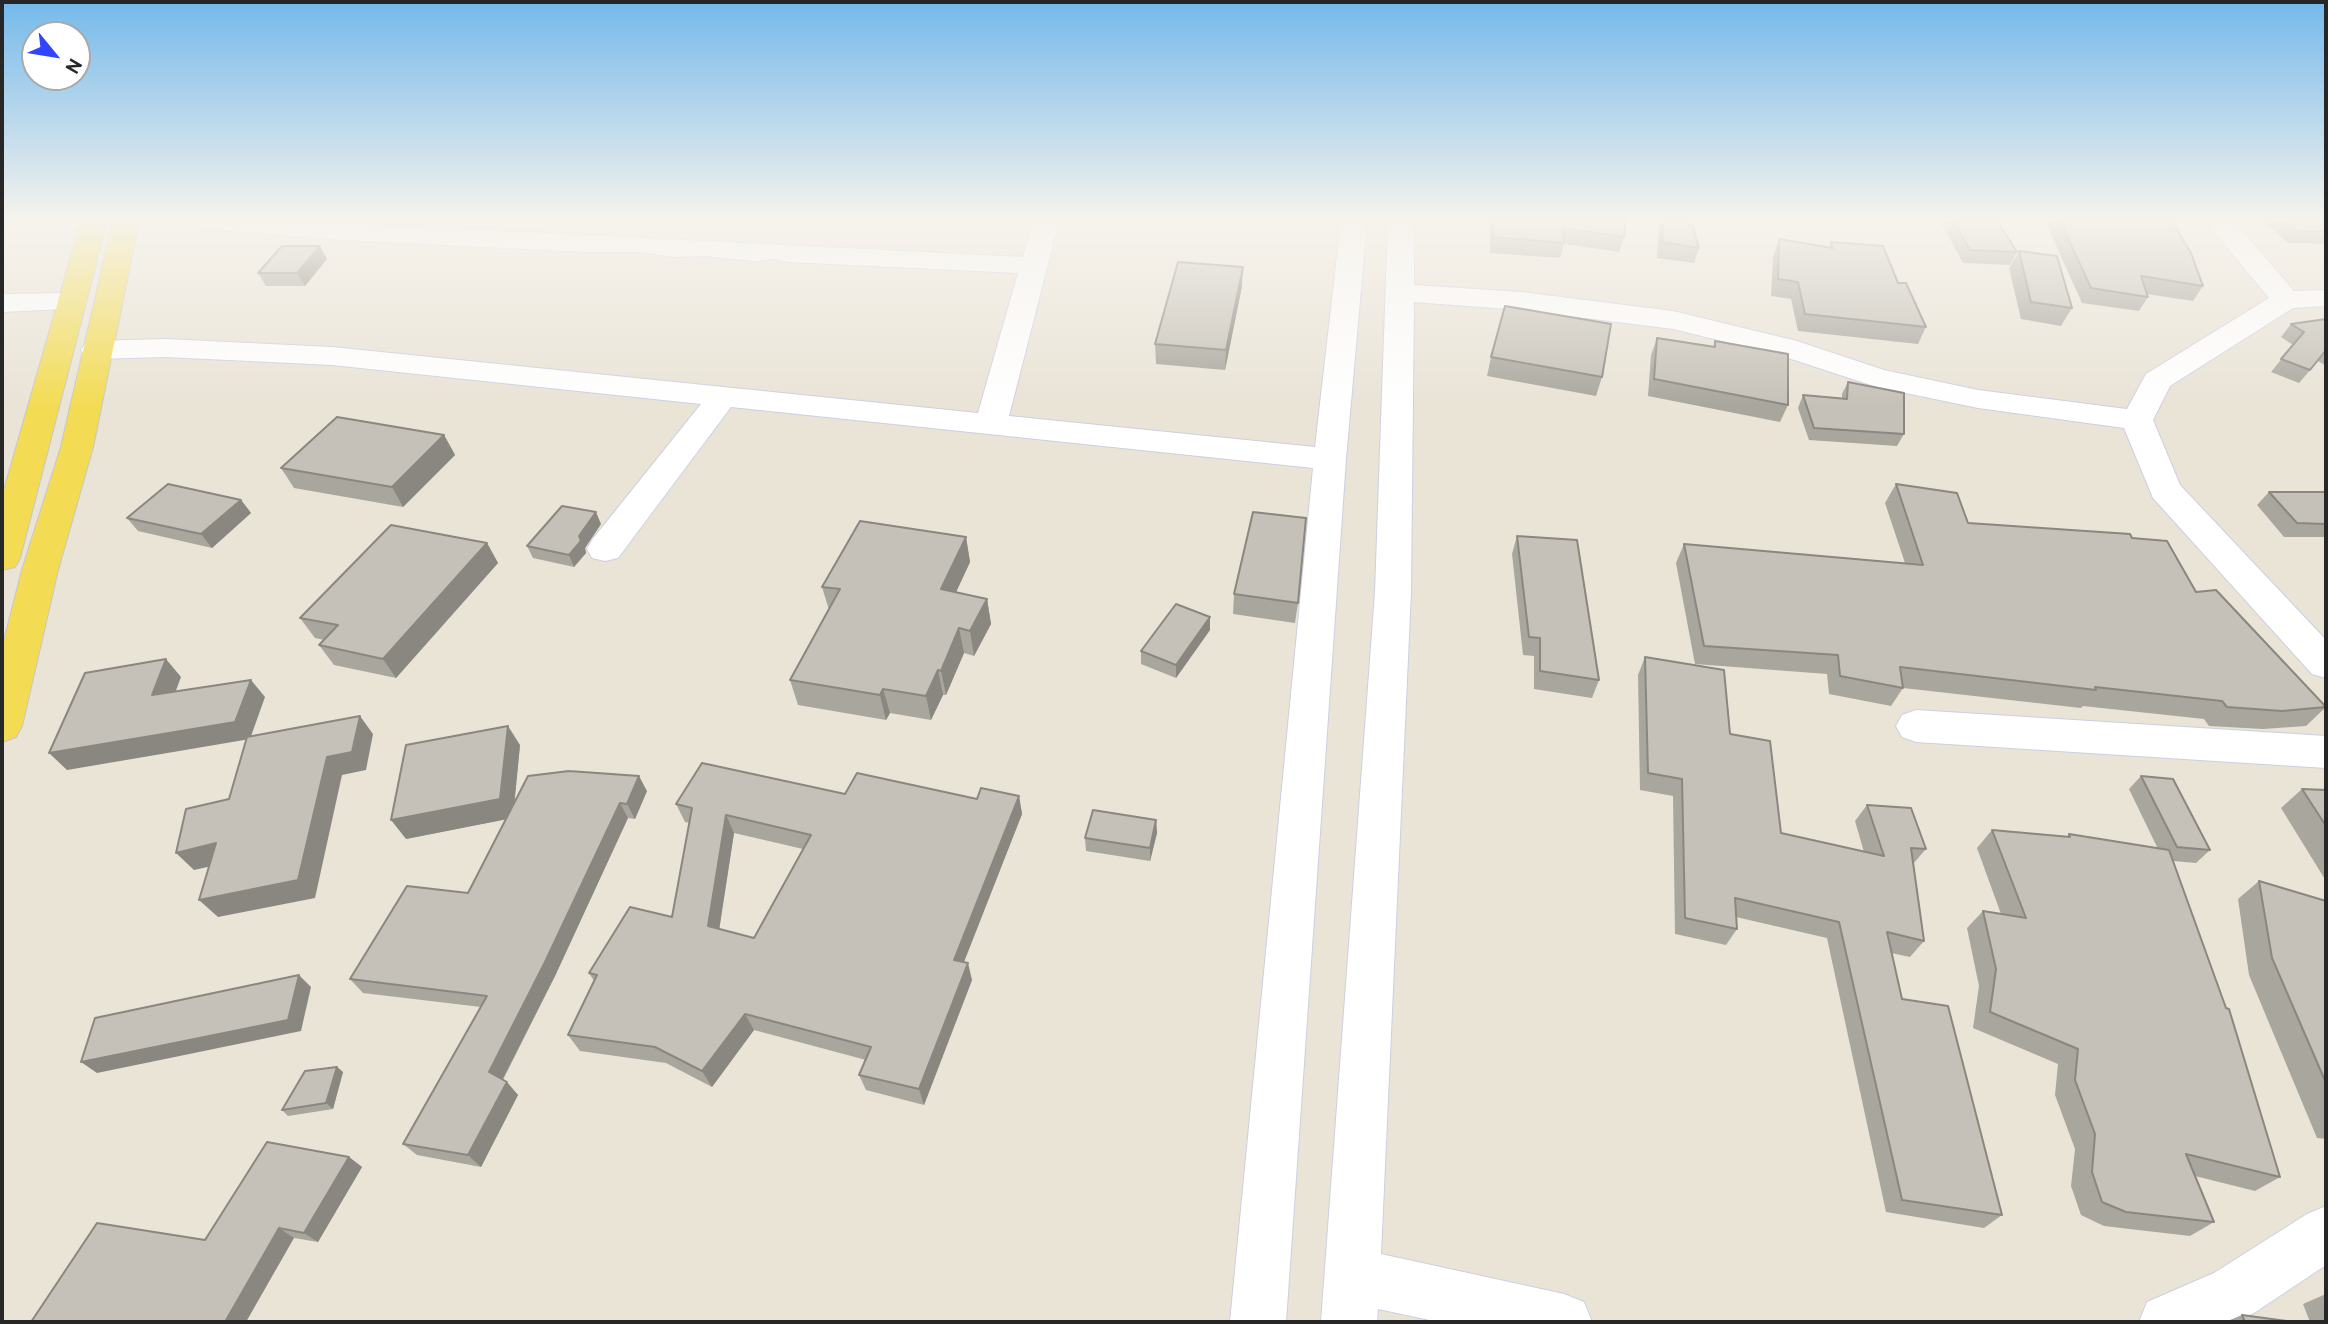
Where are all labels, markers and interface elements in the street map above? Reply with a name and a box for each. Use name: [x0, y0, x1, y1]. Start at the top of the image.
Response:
north arrow: [21, 21, 91, 91]
text: N: [59, 54, 86, 77]

